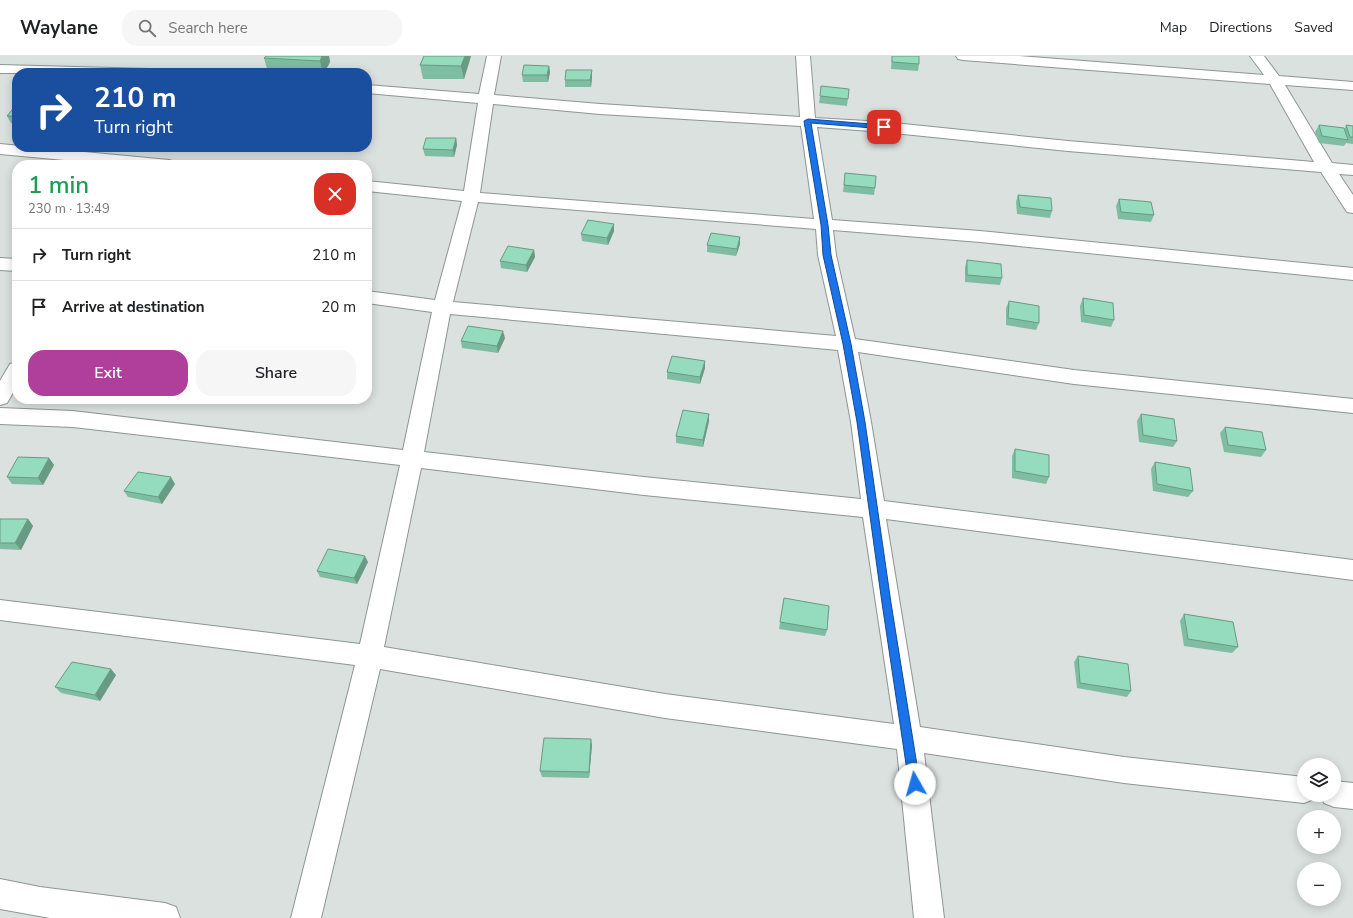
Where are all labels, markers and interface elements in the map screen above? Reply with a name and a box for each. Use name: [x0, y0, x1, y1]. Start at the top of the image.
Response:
search box: [122, 10, 402, 46]
text: Waylane: [20, 15, 98, 41]
icon: search: [136, 17, 158, 39]
text: Search here: [168, 18, 248, 38]
text: Map: [1160, 18, 1187, 37]
text: Directions: [1209, 18, 1272, 37]
text: Saved: [1294, 18, 1333, 37]
text: 210 m: [94, 79, 177, 117]
icon: right: [28, 84, 80, 136]
pin: [867, 110, 901, 144]
text: Turn right: [94, 115, 173, 139]
icon: arrive: [873, 116, 895, 138]
text: 1 min: [28, 169, 89, 201]
button: close: [314, 173, 356, 215]
text: 230 m · 13:49: [28, 200, 110, 218]
icon: right: [28, 244, 50, 266]
text: Turn right: [62, 245, 131, 265]
text: 210 m: [312, 245, 356, 265]
icon: arrive: [28, 296, 50, 318]
text: Arrive at destination: [62, 297, 205, 317]
text: 20 m: [321, 297, 356, 317]
button: Exit: [28, 350, 188, 396]
button: Share: [196, 350, 356, 396]
map controls: [1297, 758, 1341, 906]
button: layers: [1297, 758, 1341, 802]
position arrow: [894, 763, 936, 805]
button: +: [1297, 810, 1341, 854]
button: −: [1297, 862, 1341, 906]

